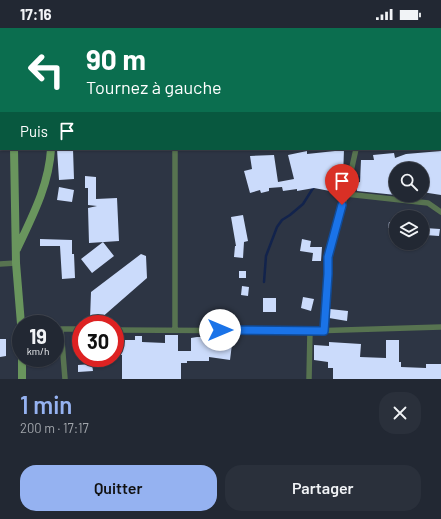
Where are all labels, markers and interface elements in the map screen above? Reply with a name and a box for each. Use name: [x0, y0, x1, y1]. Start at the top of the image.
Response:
text: 17:16: [20, 5, 52, 23]
text: 90 m: [86, 42, 146, 76]
icon: left: [20, 44, 72, 96]
text: Tournez à gauche: [86, 76, 222, 98]
icon: arrive: [56, 120, 78, 142]
text: Puis: [20, 122, 48, 140]
map controls: [389, 162, 429, 250]
button: search: [389, 162, 429, 202]
pin: [325, 164, 359, 205]
icon: arrive: [331, 170, 353, 192]
button: layers: [389, 210, 429, 250]
position arrow: [199, 309, 241, 351]
speed limit sign: 30: [72, 315, 124, 367]
text: 19: [29, 324, 47, 348]
text: km/h: [27, 345, 49, 357]
text: 1 min: [20, 390, 72, 419]
button: close: [379, 392, 421, 434]
text: 200 m · 17:17: [20, 420, 89, 436]
button: Quitter: [20, 465, 217, 511]
button: Partager: [225, 465, 421, 511]

